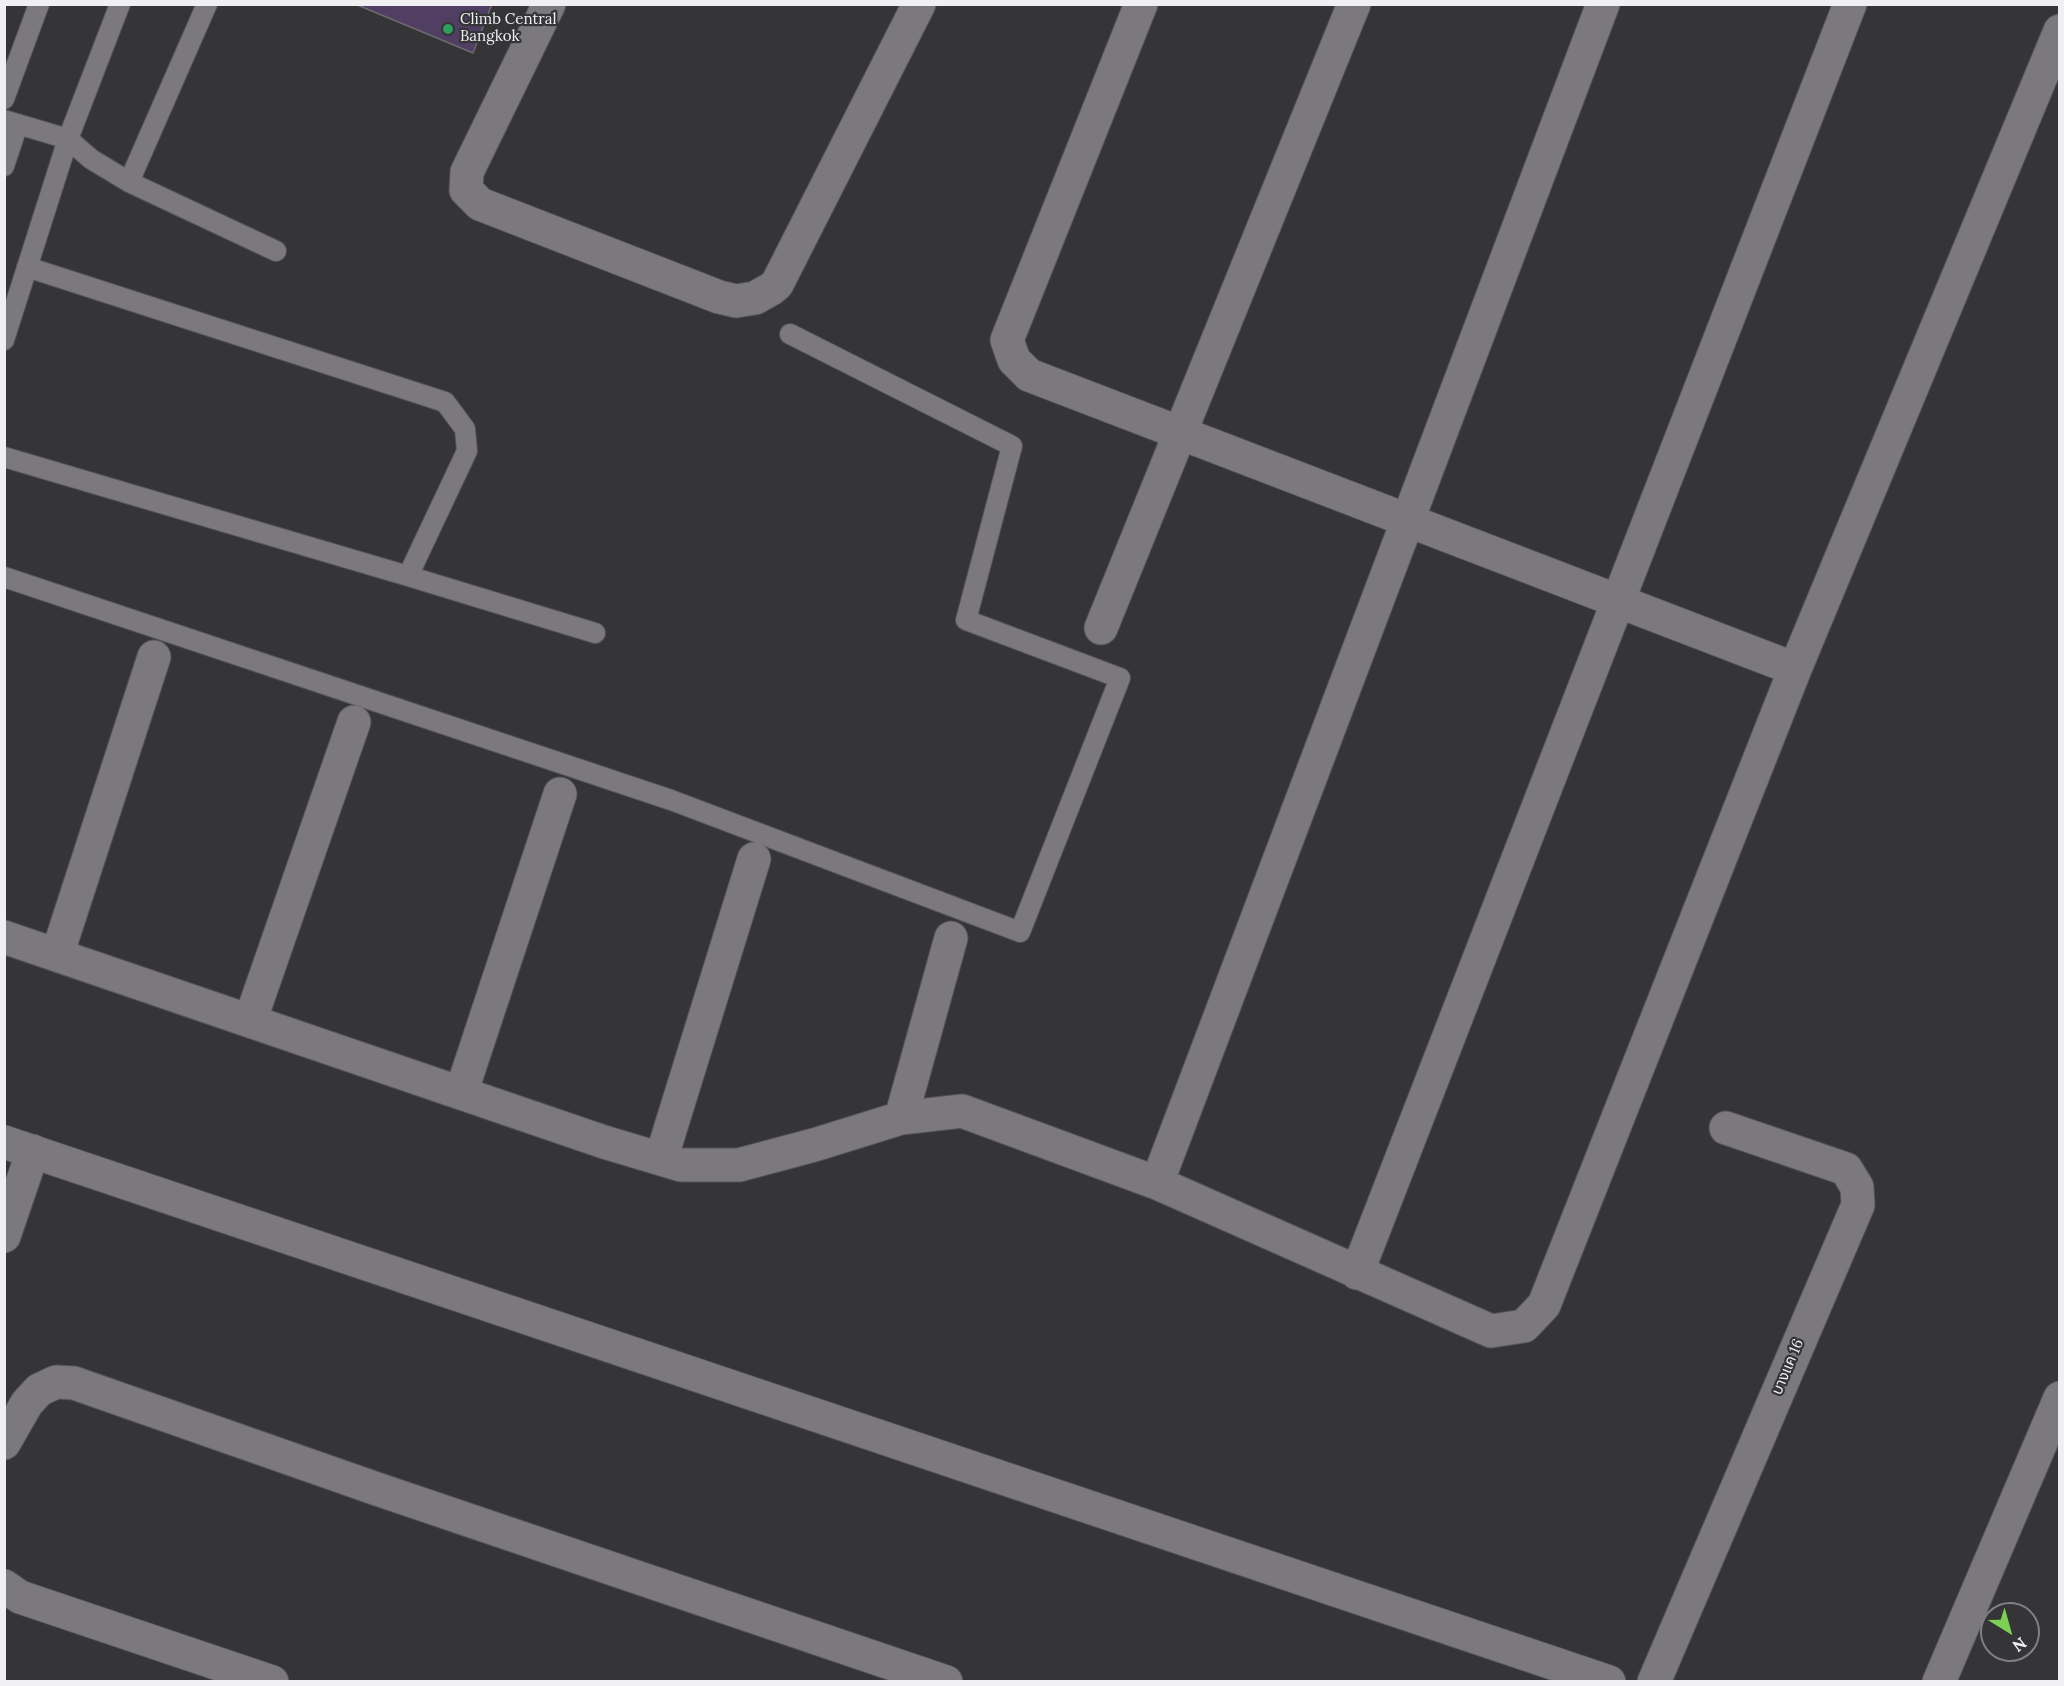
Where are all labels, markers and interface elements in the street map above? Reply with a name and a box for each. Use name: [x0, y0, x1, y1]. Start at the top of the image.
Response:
place label: Climb Central Bangkok: [460, 11, 556, 46]
marker: Climb Central Bangkok: [441, 22, 455, 36]
street label: บางแค 16: [1768, 1336, 1808, 1398]
north arrow: [1980, 1602, 2040, 1662]
text: N: [2009, 1633, 2031, 1656]

